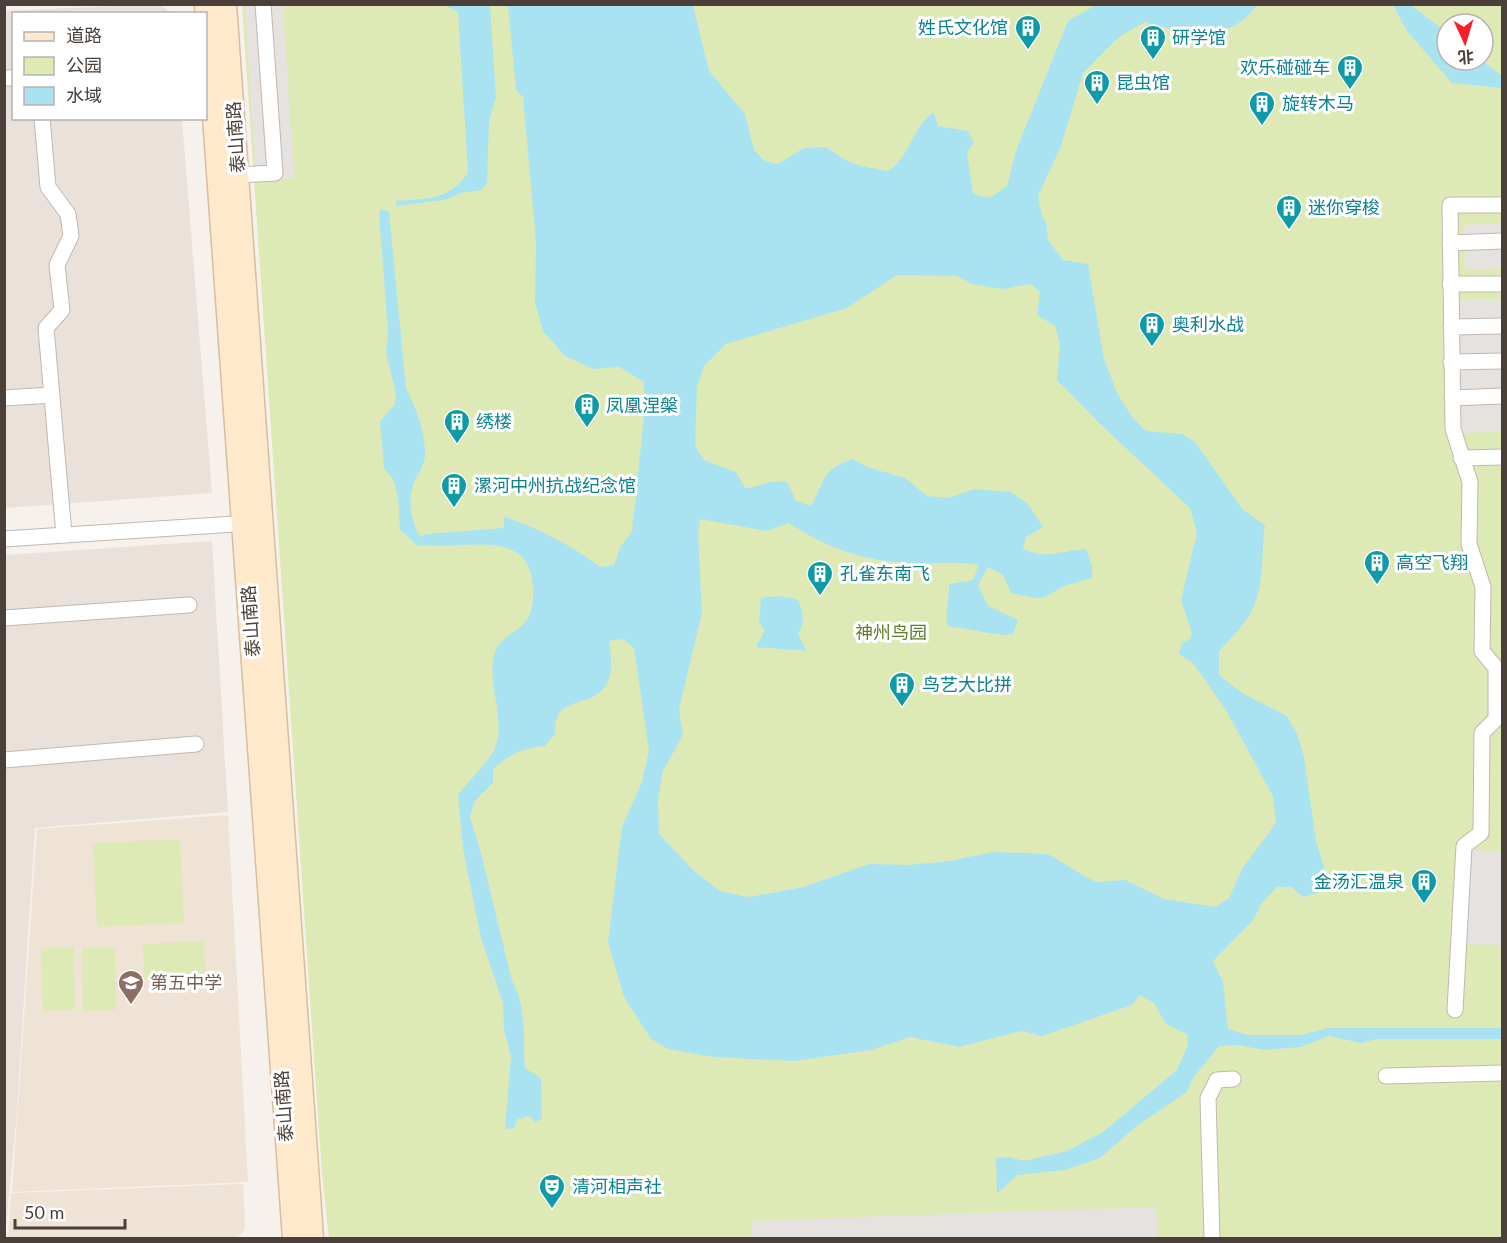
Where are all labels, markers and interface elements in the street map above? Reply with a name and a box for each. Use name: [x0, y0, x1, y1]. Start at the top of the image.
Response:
legend: [12, 12, 207, 120]
north arrow: [1435, 12, 1495, 72]
building icon: 姓氏文化馆: [1013, 13, 1043, 51]
place label: 姓氏文化馆: [918, 16, 1008, 38]
building icon: 研学馆: [1138, 23, 1168, 61]
text: 道路: [66, 24, 102, 46]
place label: 研学馆: [1172, 26, 1226, 48]
text: 北: [1457, 47, 1475, 67]
building icon: 欢乐碰碰车: [1335, 53, 1365, 91]
text: 公园: [66, 54, 102, 76]
place label: 欢乐碰碰车: [1240, 56, 1330, 78]
building icon: 昆虫馆: [1082, 68, 1112, 106]
place label: 昆虫馆: [1116, 71, 1170, 93]
text: 水域: [66, 84, 102, 106]
building icon: 旋转木马: [1247, 89, 1277, 127]
place label: 旋转木马: [1282, 92, 1354, 114]
street label: 泰山南路: [222, 100, 248, 174]
building icon: 迷你穿梭: [1274, 193, 1304, 231]
place label: 迷你穿梭: [1308, 196, 1380, 218]
building icon: 奥利水战: [1137, 310, 1167, 348]
place label: 奥利水战: [1172, 313, 1244, 335]
building icon: 凤凰涅槃: [572, 391, 602, 429]
place label: 凤凰涅槃: [606, 394, 678, 416]
building icon: 绣楼: [442, 407, 472, 445]
place label: 绣楼: [476, 410, 512, 432]
building icon: 漯河中州抗战纪念馆: [439, 471, 469, 509]
place label: 漯河中州抗战纪念馆: [474, 474, 636, 496]
building icon: 高空飞翔: [1362, 548, 1392, 586]
place label: 高空飞翔: [1396, 551, 1468, 573]
building icon: 孔雀东南飞: [805, 559, 835, 597]
place label: 孔雀东南飞: [840, 562, 930, 584]
street label: 泰山南路: [237, 584, 263, 658]
park label: 神州鸟园: [855, 621, 927, 643]
building icon: 鸟艺大比拼: [887, 670, 917, 708]
place label: 鸟艺大比拼: [922, 673, 1012, 695]
building icon: 金汤汇温泉: [1409, 867, 1439, 905]
place label: 金汤汇温泉: [1314, 870, 1404, 892]
school or university icon: 第五中学: [116, 968, 146, 1006]
place label: 第五中学: [150, 971, 222, 993]
street label: 泰山南路: [270, 1069, 296, 1143]
theatre icon: 清河相声社: [537, 1172, 567, 1210]
place label: 清河相声社: [572, 1175, 662, 1197]
scale bar: [15, 1192, 124, 1230]
text: 50 m: [24, 1201, 64, 1223]

